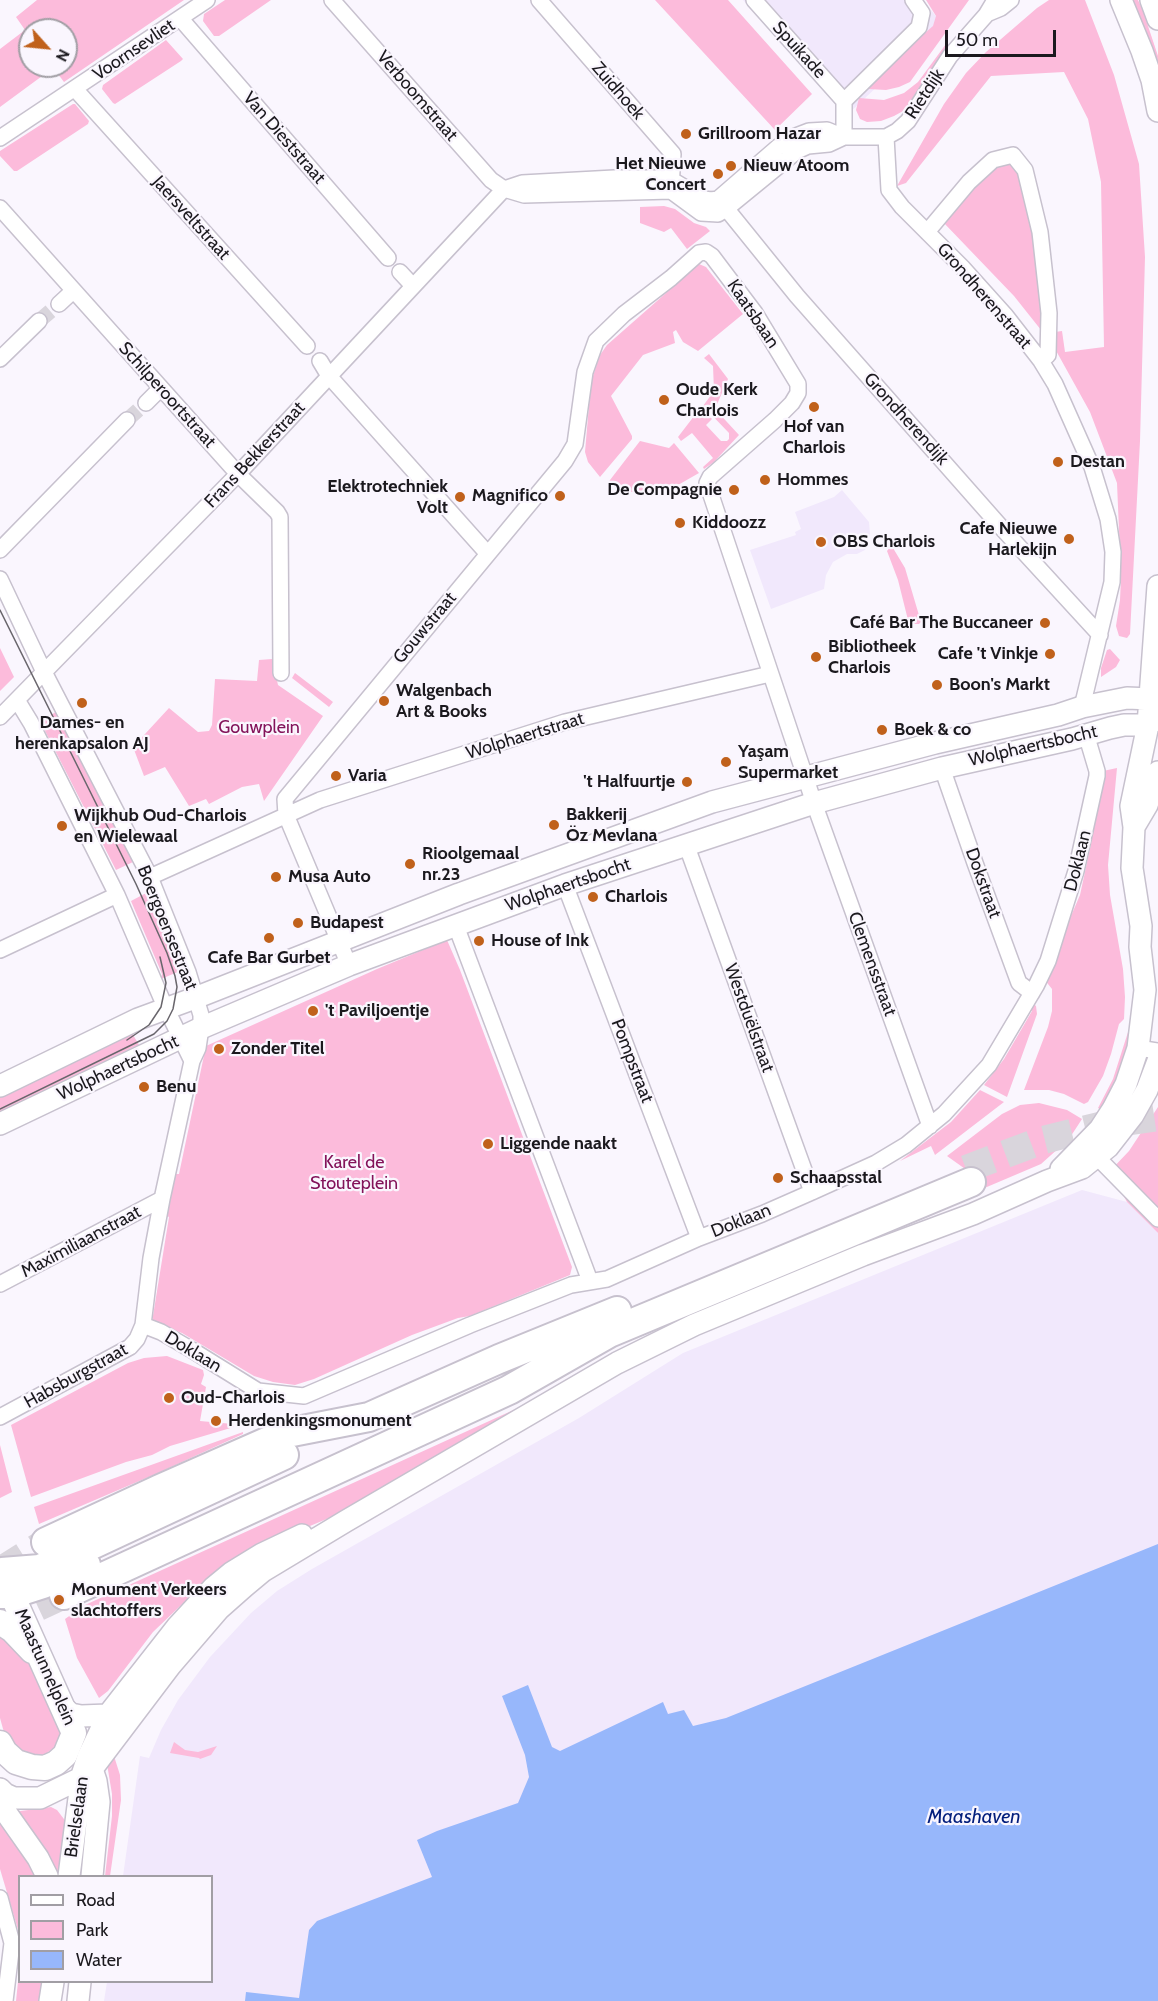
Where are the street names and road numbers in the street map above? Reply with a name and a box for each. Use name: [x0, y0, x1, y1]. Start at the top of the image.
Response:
street label: Voornsevliet: [89, 15, 179, 85]
street label: Spuikade: [768, 17, 830, 83]
street label: Verboomstraat: [372, 46, 462, 146]
street label: Zuidhoek: [587, 58, 649, 124]
street label: Rietdijk: [901, 65, 949, 123]
street label: Van Dieststraat: [238, 88, 330, 188]
street label: Jaersveltstraat: [148, 171, 234, 265]
street label: Grondherenstraat: [932, 239, 1036, 353]
street label: Kaatsbaan: [722, 276, 784, 352]
street label: Schilperoortstraat: [114, 338, 220, 452]
street label: Grondherendijk: [859, 368, 953, 470]
street label: Frans Bekkerstraat: [200, 397, 310, 513]
street label: Gouwstraat: [389, 588, 461, 668]
street label: Wolphaertstraat: [463, 708, 587, 764]
street label: Wolphaertsbocht: [967, 721, 1099, 771]
street label: Doklaan: [1060, 828, 1096, 894]
street label: Dokstraat: [960, 845, 1006, 921]
street label: Wolphaertsbocht: [503, 853, 633, 917]
street label: Boergoensestraat: [132, 863, 202, 993]
street label: Clemensstraat: [843, 909, 901, 1019]
street label: Westduëlstraat: [719, 961, 779, 1075]
street label: Pompstraat: [606, 1016, 658, 1106]
street label: Wolphaertsbocht: [54, 1031, 182, 1105]
street label: Doklaan: [708, 1199, 774, 1243]
street label: Maximiliaanstraat: [17, 1201, 145, 1283]
street label: Doklaan: [161, 1327, 225, 1377]
street label: Habsburgstraat: [21, 1339, 131, 1413]
street label: Maastunnelplein: [10, 1605, 80, 1729]
street label: Brielselaan: [61, 1775, 93, 1859]

